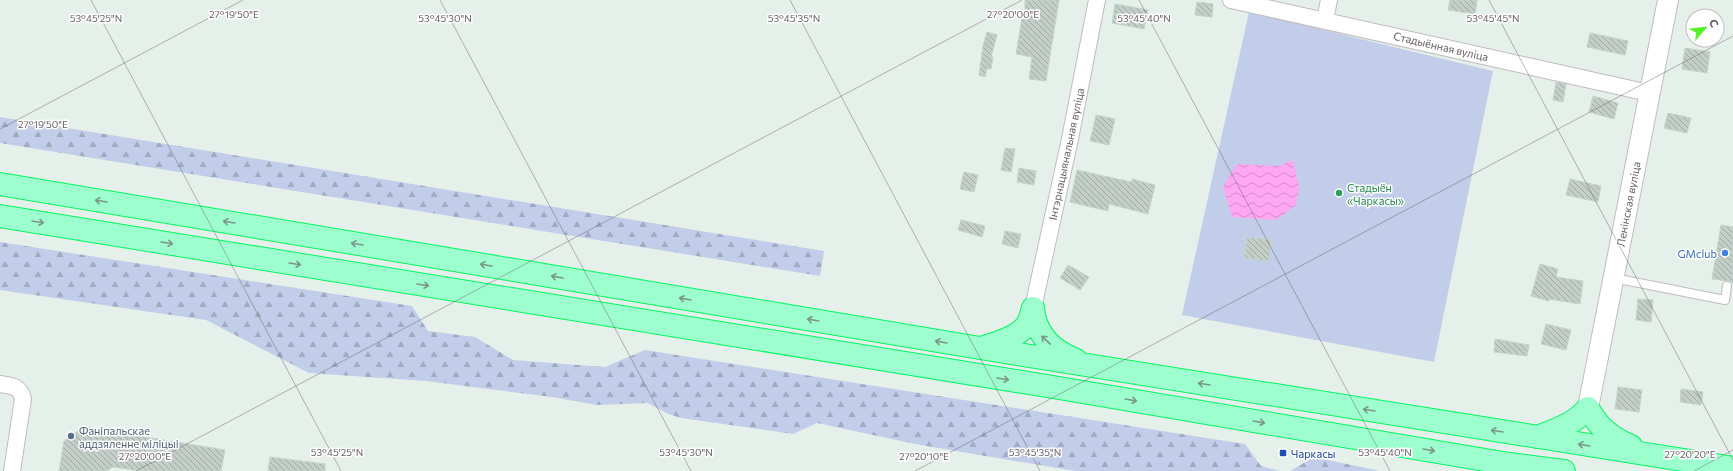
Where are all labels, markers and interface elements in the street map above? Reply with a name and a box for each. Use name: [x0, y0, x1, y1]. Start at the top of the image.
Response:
text: 27°19'50"E: [209, 8, 259, 20]
text: 27°20'00"E: [987, 8, 1039, 20]
north arrow: [1685, 8, 1725, 48]
text: 53°45'25"N: [70, 12, 122, 24]
text: 53°45'30"N: [418, 12, 472, 24]
text: 53°45'35"N: [768, 12, 820, 24]
text: 53°45'40"N: [1117, 12, 1171, 24]
text: 53°45'45"N: [1467, 12, 1519, 24]
text: С: [1707, 17, 1722, 30]
street label: Стадыённая вуліца: [1392, 29, 1490, 63]
street label: Інтэрнацыянальная вуліца: [1046, 87, 1086, 221]
text: 27°19'50"E: [18, 118, 68, 130]
street label: Ленінская вуліца: [1613, 160, 1643, 248]
place label: Стадыён «Чаркасы»: [1347, 181, 1404, 207]
marker: Стадыён «Чаркасы»: [1334, 188, 1344, 198]
one-way arrow: [95, 197, 108, 205]
one-way arrow: [32, 218, 45, 226]
one-way arrow: [223, 218, 236, 226]
one-way arrow: [160, 239, 173, 247]
one-way arrow: [351, 240, 364, 248]
place label: GMclub: [1678, 247, 1717, 260]
marker: GMclub: [1720, 248, 1730, 258]
one-way arrow: [288, 260, 301, 268]
one-way arrow: [479, 261, 492, 269]
one-way arrow: [551, 273, 564, 281]
one-way arrow: [417, 281, 430, 289]
one-way arrow: [679, 294, 692, 302]
one-way arrow: [807, 316, 820, 324]
one-way arrow: [1042, 336, 1052, 345]
one-way arrow: [935, 337, 948, 345]
one-way arrow: [996, 375, 1009, 383]
one-way arrow: [1198, 380, 1211, 388]
one-way arrow: [1124, 396, 1137, 404]
one-way arrow: [1363, 406, 1376, 414]
one-way arrow: [1252, 418, 1265, 426]
place label: Фаніпальскае аддзяленне міліцыі: [79, 424, 179, 450]
one-way arrow: [1491, 427, 1504, 435]
marker: Фаніпальскае аддзяленне міліцыі: [66, 431, 76, 441]
one-way arrow: [1578, 440, 1591, 448]
text: 53°45'25"N: [311, 446, 363, 458]
text: 53°45'30"N: [659, 446, 713, 458]
text: 53°45'35"N: [1009, 446, 1061, 458]
text: 53°45'40"N: [1358, 446, 1412, 458]
one-way arrow: [1422, 446, 1435, 454]
place label: Чаркасы: [1291, 447, 1336, 460]
marker: Чаркасы: [1278, 448, 1288, 458]
text: 27°20'20"E: [1664, 448, 1716, 460]
text: 27°20'00"E: [119, 450, 171, 462]
text: 27°20'10"E: [899, 450, 949, 462]

